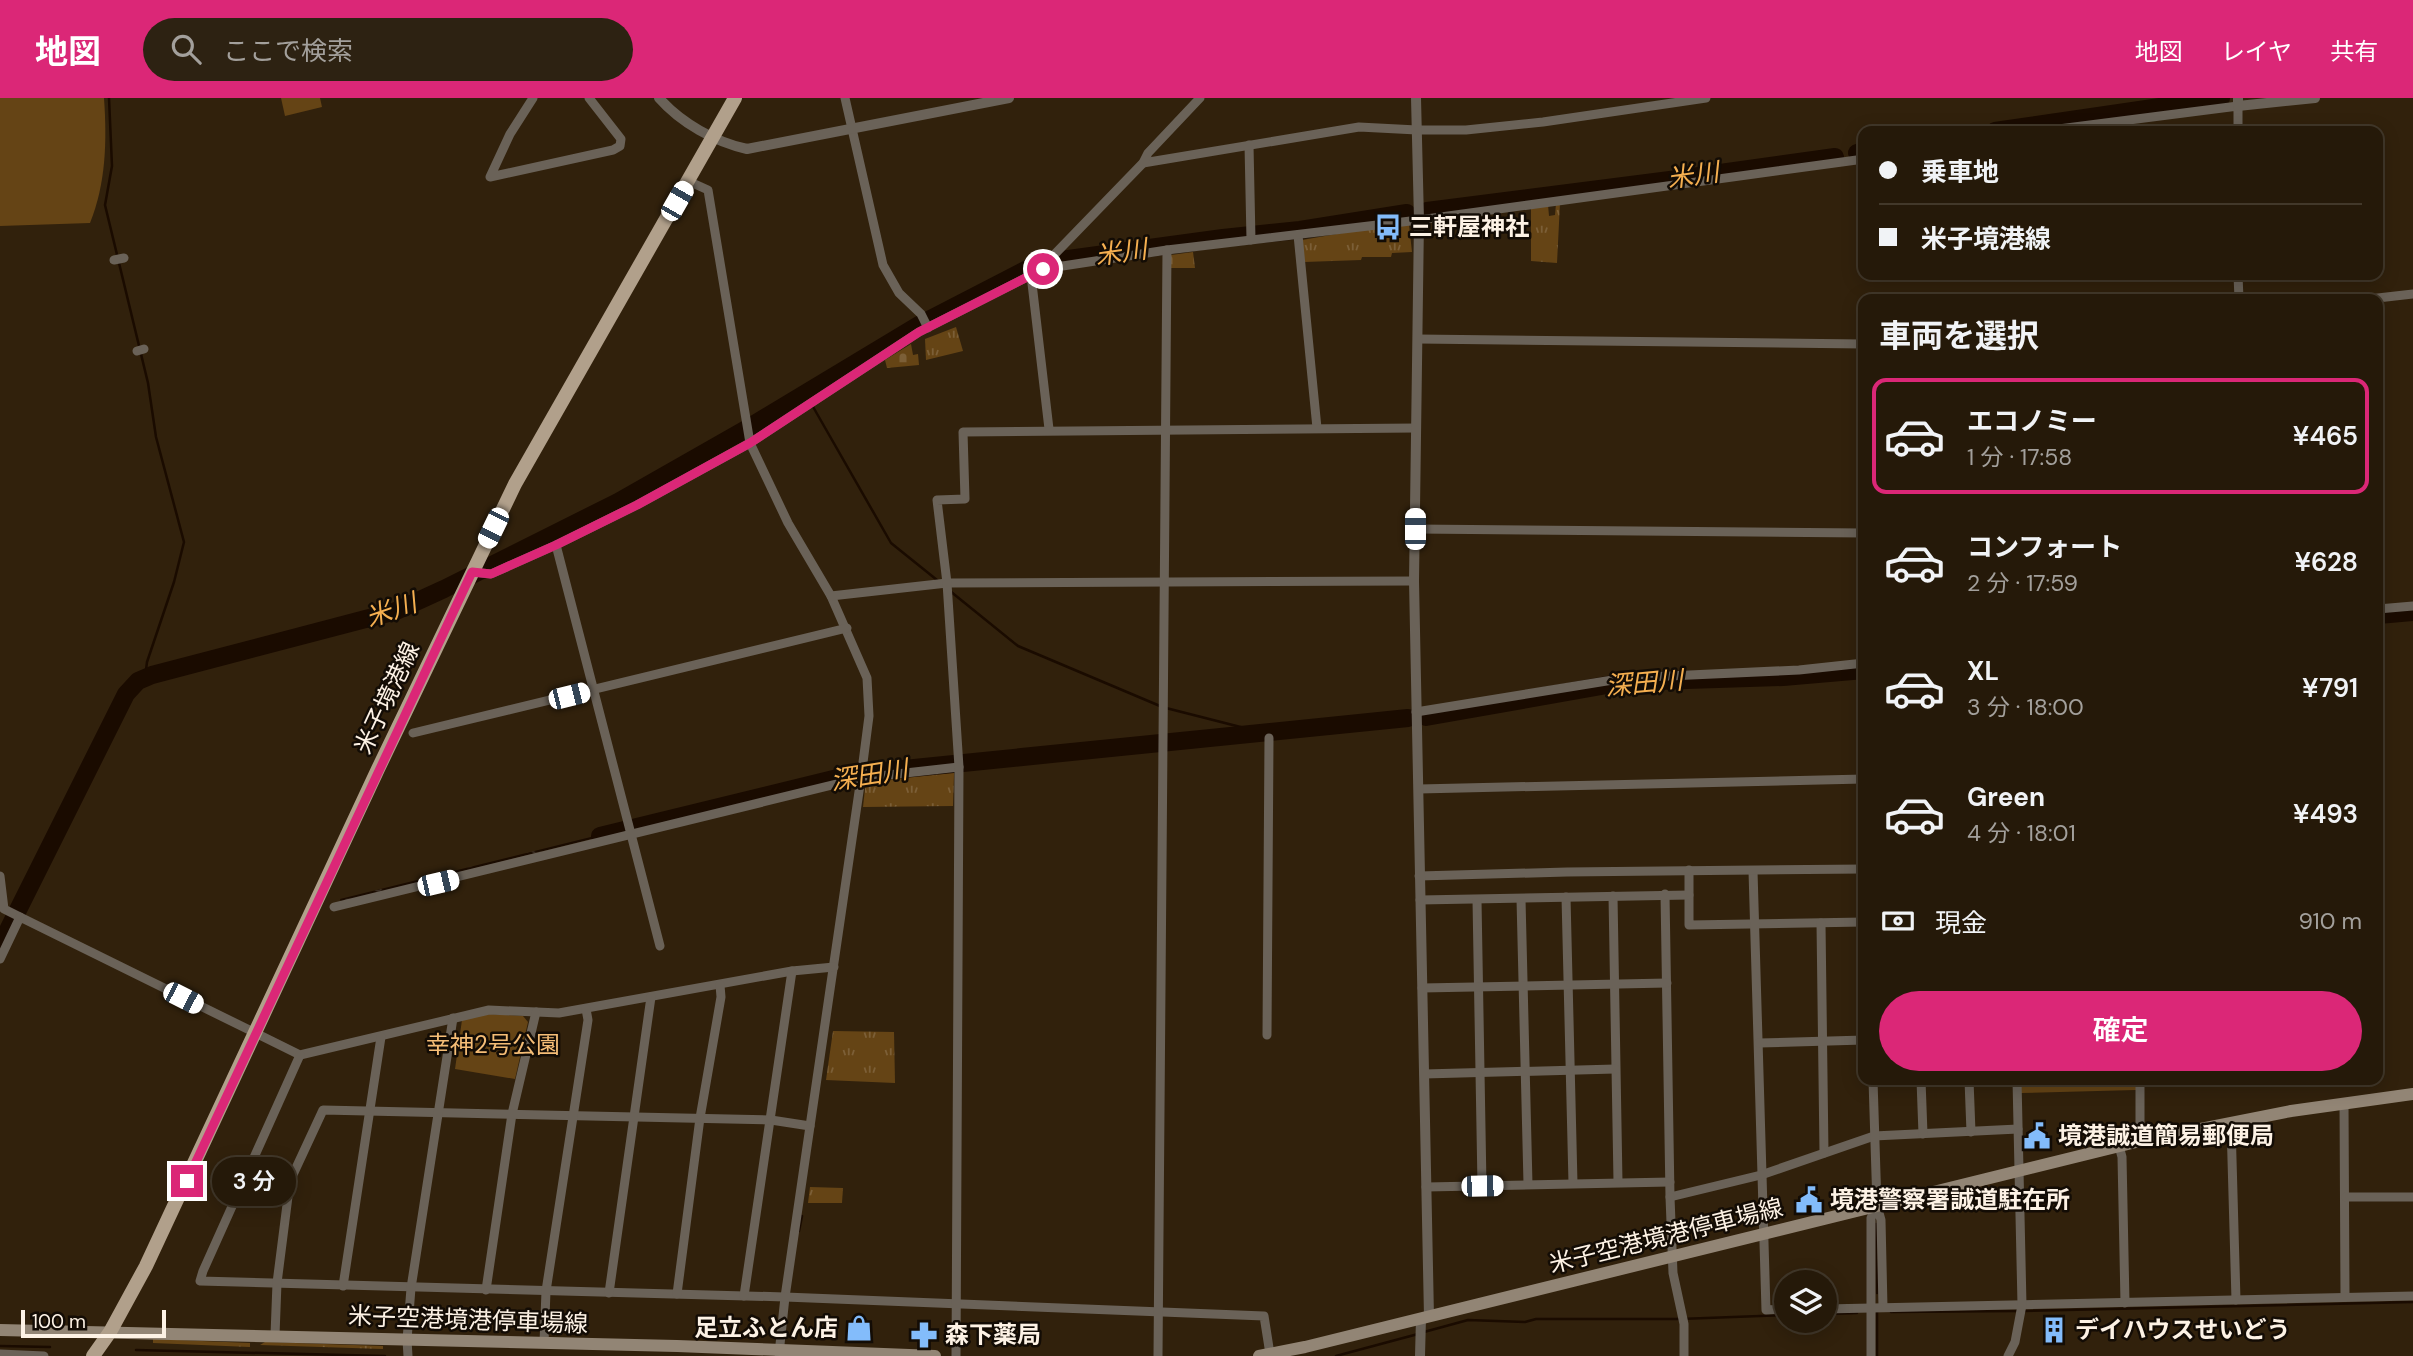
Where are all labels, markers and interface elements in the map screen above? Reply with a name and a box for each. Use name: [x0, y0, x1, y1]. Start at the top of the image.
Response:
search box: [143, 18, 633, 81]
text: 地図: [35, 30, 101, 73]
icon: search: [167, 30, 205, 68]
text: ここで検索: [223, 34, 353, 68]
text: 地図: [2135, 36, 2183, 67]
text: レイヤ: [2221, 36, 2292, 67]
text: 共有: [2330, 36, 2378, 67]
water label: 米川: [1665, 154, 1724, 195]
text: 乗車地: [1921, 155, 1999, 189]
car: [658, 178, 697, 224]
place label: 三軒屋神社: [1409, 211, 1529, 242]
bus stop icon: 三軒屋神社: [1373, 212, 1403, 242]
text: 米子境港線: [1921, 222, 2051, 256]
water label: 米川: [1093, 231, 1152, 272]
route start: [1027, 253, 1059, 285]
text: 車両を選択: [1879, 315, 2039, 357]
text: エコノミー: [1967, 404, 2097, 438]
icon: car: [1883, 405, 1946, 468]
text: ¥465: [2293, 419, 2358, 453]
text: 1 分 · 17:58: [1967, 442, 2072, 472]
car: [475, 505, 512, 551]
car: [1405, 508, 1426, 550]
text: コンフォート: [1967, 530, 2122, 564]
icon: car: [1883, 531, 1946, 594]
text: ¥628: [2294, 545, 2358, 579]
text: 2 分 · 17:59: [1967, 568, 2078, 598]
water label: 米川: [361, 584, 424, 635]
street label: 米子境港線: [347, 637, 426, 759]
text: XL: [1967, 654, 1999, 688]
icon: car: [1883, 657, 1946, 720]
water label: 深田川: [1604, 662, 1687, 703]
text: ¥791: [2302, 671, 2358, 705]
car: [547, 681, 592, 711]
text: 3 分 · 18:00: [1967, 692, 2084, 722]
water label: 深田川: [828, 752, 913, 798]
text: Green: [1967, 780, 2045, 814]
icon: car: [1883, 783, 1946, 846]
text: ¥493: [2293, 797, 2358, 831]
text: 4 分 · 18:01: [1967, 818, 2076, 848]
car: [416, 868, 461, 898]
icon: cash: [1879, 902, 1917, 940]
text: 現金: [1935, 906, 1987, 940]
text: 910 m: [2298, 906, 2362, 936]
car: [160, 979, 207, 1017]
button: 確定: [1879, 991, 2362, 1071]
park label: 幸神2号公園: [426, 1029, 560, 1060]
place label: 境港誠道簡易郵便局: [2058, 1120, 2274, 1151]
public building icon: 境港誠道簡易郵便局: [2022, 1121, 2052, 1151]
callout: 3 分: [212, 1156, 296, 1206]
route end: [171, 1165, 203, 1197]
text: 3 分: [233, 1166, 275, 1196]
car: [1461, 1175, 1504, 1197]
place label: 境港警察署誠道駐在所: [1830, 1184, 2070, 1215]
public building icon: 境港警察署誠道駐在所: [1794, 1185, 1824, 1215]
street label: 米子空港境港停車場線: [1546, 1191, 1786, 1280]
map controls: [1774, 1270, 1837, 1333]
button: layers: [1774, 1270, 1837, 1333]
street label: 米子空港境港停車場線: [348, 1300, 588, 1339]
scale bar: [21, 1307, 166, 1339]
text: 100 m: [32, 1309, 86, 1334]
place label: 足立ふとん店: [694, 1312, 838, 1343]
shop icon: 足立ふとん店: [844, 1313, 874, 1343]
place label: デイハウスせいどう: [2075, 1314, 2291, 1345]
building icon: デイハウスせいどう: [2039, 1315, 2069, 1345]
place label: 森下薬局: [945, 1319, 1041, 1350]
pharmacy icon: 森下薬局: [909, 1320, 939, 1350]

